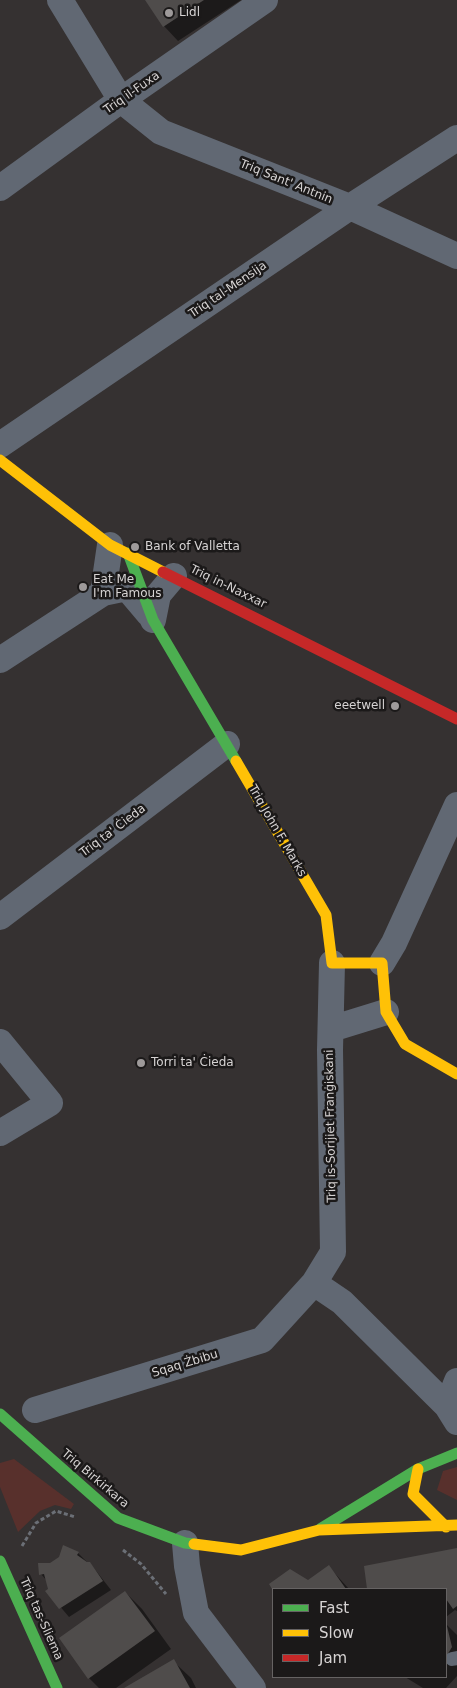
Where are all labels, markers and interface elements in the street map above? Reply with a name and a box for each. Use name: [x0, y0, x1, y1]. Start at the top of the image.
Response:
place label: Lidl: [179, 6, 200, 20]
marker: Lidl: [163, 7, 175, 19]
street label: Triq il-Fuxa: [101, 69, 163, 117]
street label: Triq Sant' Antnin: [238, 157, 334, 207]
street label: Triq tal-Mensija: [186, 259, 270, 321]
place label: Bank of Valletta: [145, 540, 240, 554]
marker: Bank of Valletta: [129, 541, 141, 553]
street label: Triq in-Naxxar: [187, 562, 269, 612]
place label: Eat Me I'm Famous: [93, 573, 161, 601]
marker: Eat Me I'm Famous: [77, 581, 89, 593]
place label: eeetwell: [334, 699, 385, 713]
marker: eeetwell: [389, 700, 401, 712]
street label: Triq John F. Marks: [245, 783, 309, 879]
street label: Triq ta' Ċieda: [77, 802, 149, 860]
street label: Triq is-Sorijiet Franġiskani: [322, 1049, 340, 1203]
place label: Torri ta' Ċieda: [151, 1056, 234, 1070]
marker: Torri ta' Ċieda: [135, 1057, 147, 1069]
street label: Sqaq Żbibu: [150, 1347, 220, 1381]
street label: Triq Birkirkara: [58, 1447, 132, 1511]
street label: Triq tas-Sliema: [16, 1576, 66, 1662]
legend: [272, 1588, 447, 1678]
text: Fast: [319, 1599, 349, 1617]
text: Slow: [319, 1624, 354, 1642]
text: Jam: [319, 1649, 347, 1667]

